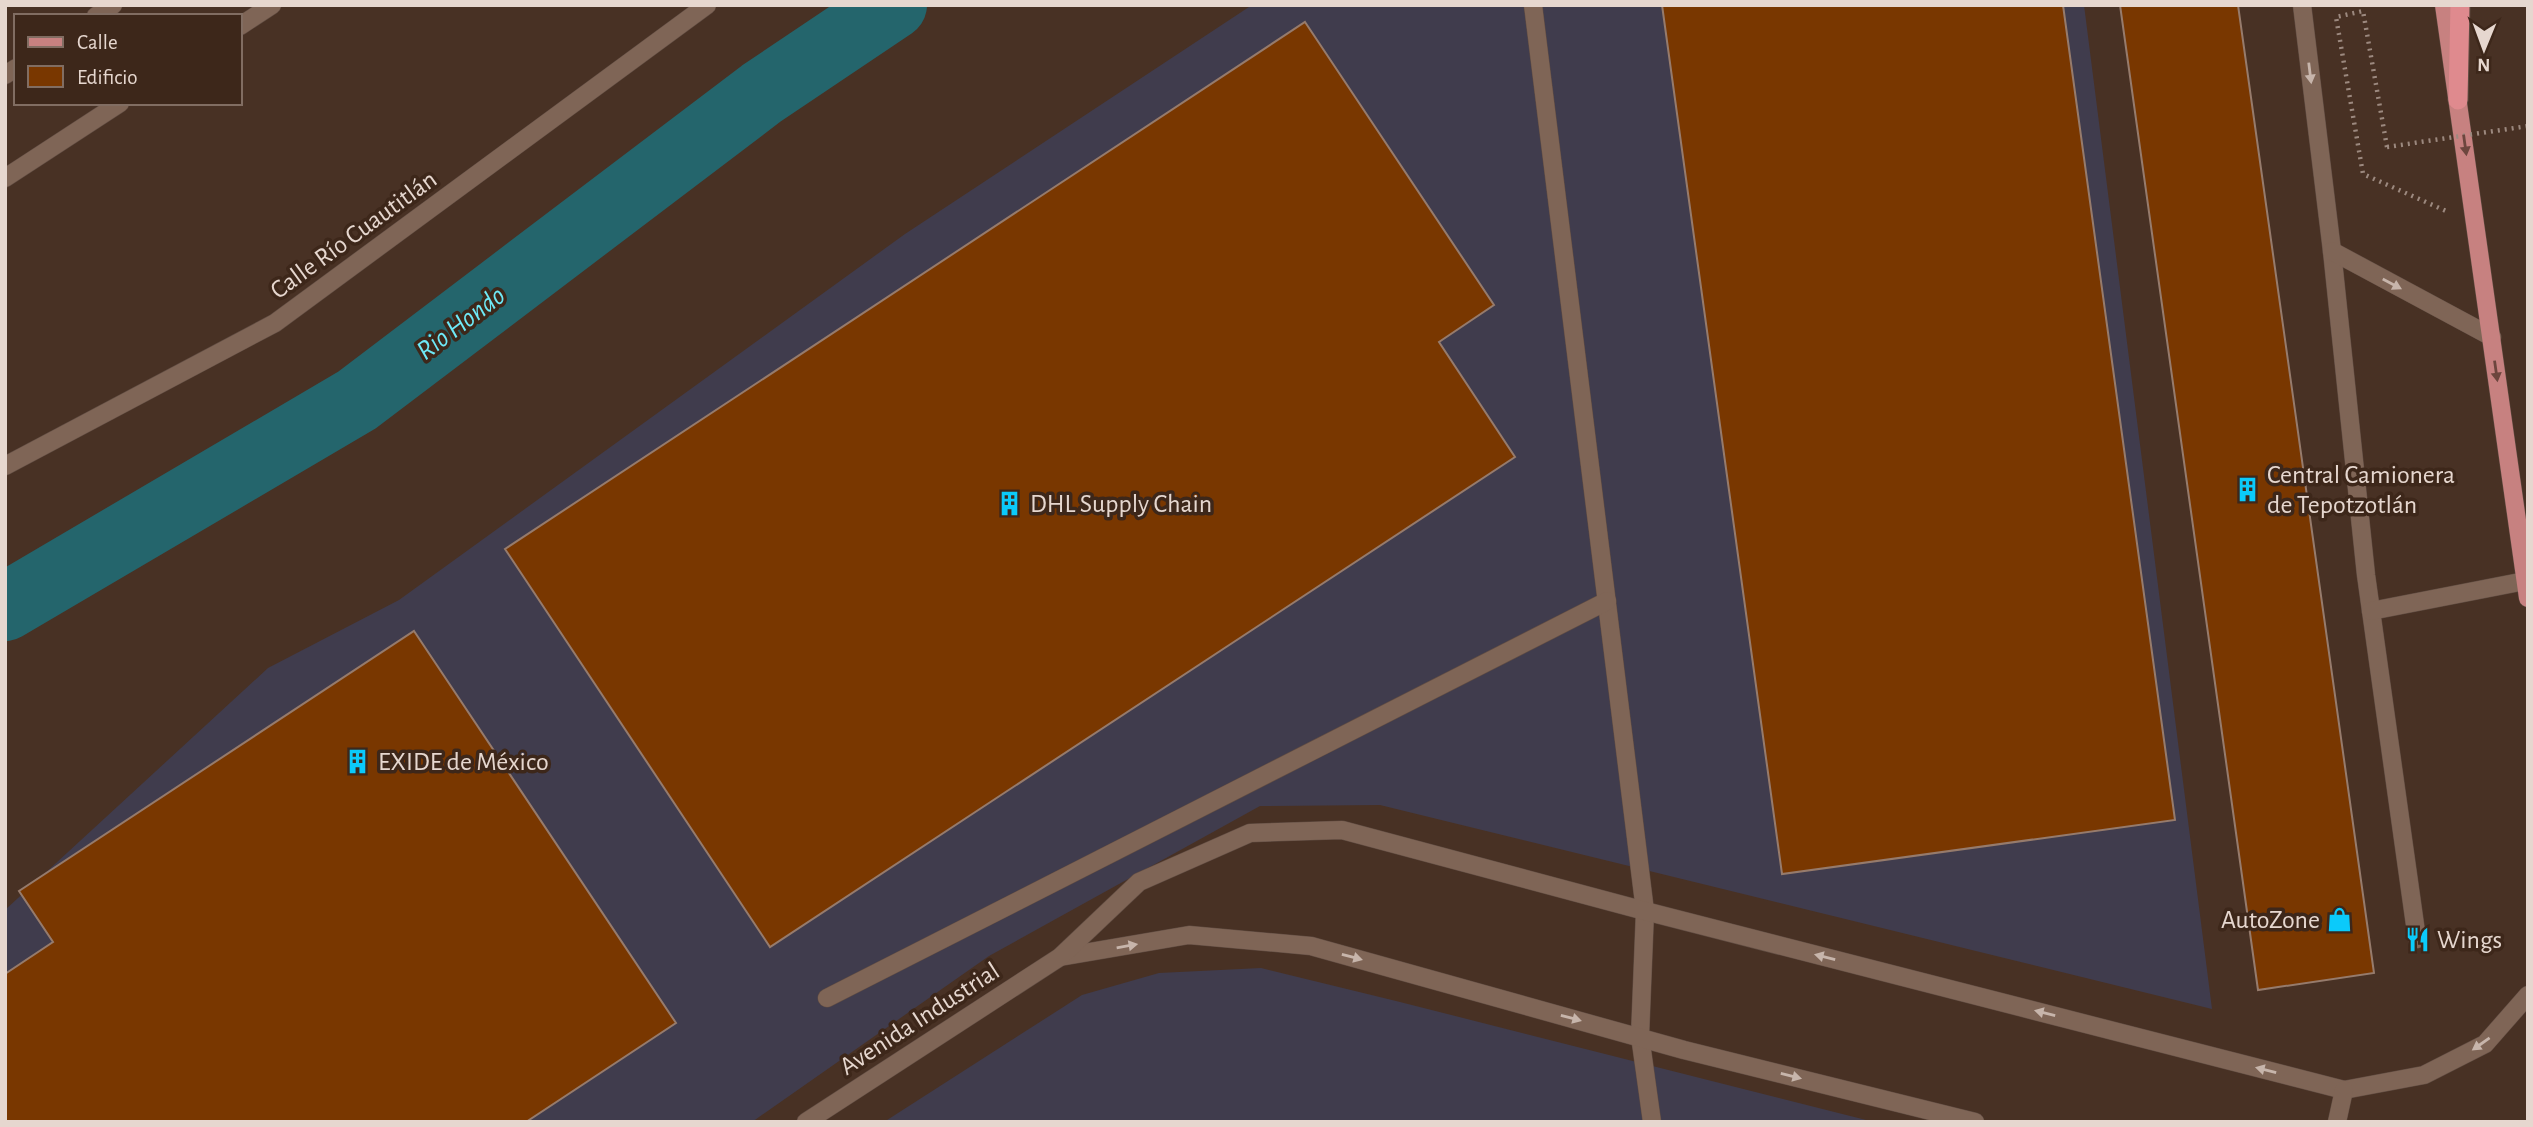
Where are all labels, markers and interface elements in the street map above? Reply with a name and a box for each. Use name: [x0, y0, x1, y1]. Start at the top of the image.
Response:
legend: [14, 14, 242, 105]
north arrow: [2449, 14, 2519, 84]
text: Calle: [77, 32, 118, 53]
text: N: [2477, 55, 2491, 74]
one-way arrow: [2305, 62, 2316, 84]
text: Edificio: [77, 67, 138, 88]
one-way arrow: [2459, 135, 2470, 157]
street label: Calle Río Cuautitlán: [266, 166, 442, 304]
one-way arrow: [2383, 277, 2403, 289]
water label: Rio Hondo: [412, 282, 511, 366]
one-way arrow: [2491, 360, 2502, 382]
place label: Central Camionera de Tepotzotlán: [2267, 462, 2455, 518]
building icon: Central Camionera de Tepotzotlán: [2233, 475, 2261, 503]
building icon: DHL Supply Chain: [996, 489, 1024, 517]
place label: DHL Supply Chain: [1030, 491, 1212, 517]
building icon: EXIDE de México: [344, 747, 372, 775]
place label: EXIDE de México: [378, 749, 549, 775]
shop icon: AutoZone: [2326, 905, 2354, 933]
place label: AutoZone: [2221, 907, 2320, 933]
restaurant icon: Wings: [2403, 925, 2431, 953]
place label: Wings: [2437, 927, 2502, 953]
one-way arrow: [1116, 940, 1138, 951]
one-way arrow: [1814, 951, 1836, 962]
one-way arrow: [1341, 953, 1362, 963]
street label: Avenida Industrial: [835, 958, 1004, 1080]
one-way arrow: [2034, 1008, 2055, 1018]
one-way arrow: [1561, 1013, 1582, 1023]
one-way arrow: [2472, 1037, 2490, 1051]
one-way arrow: [2255, 1064, 2277, 1075]
one-way arrow: [1780, 1071, 1802, 1082]

